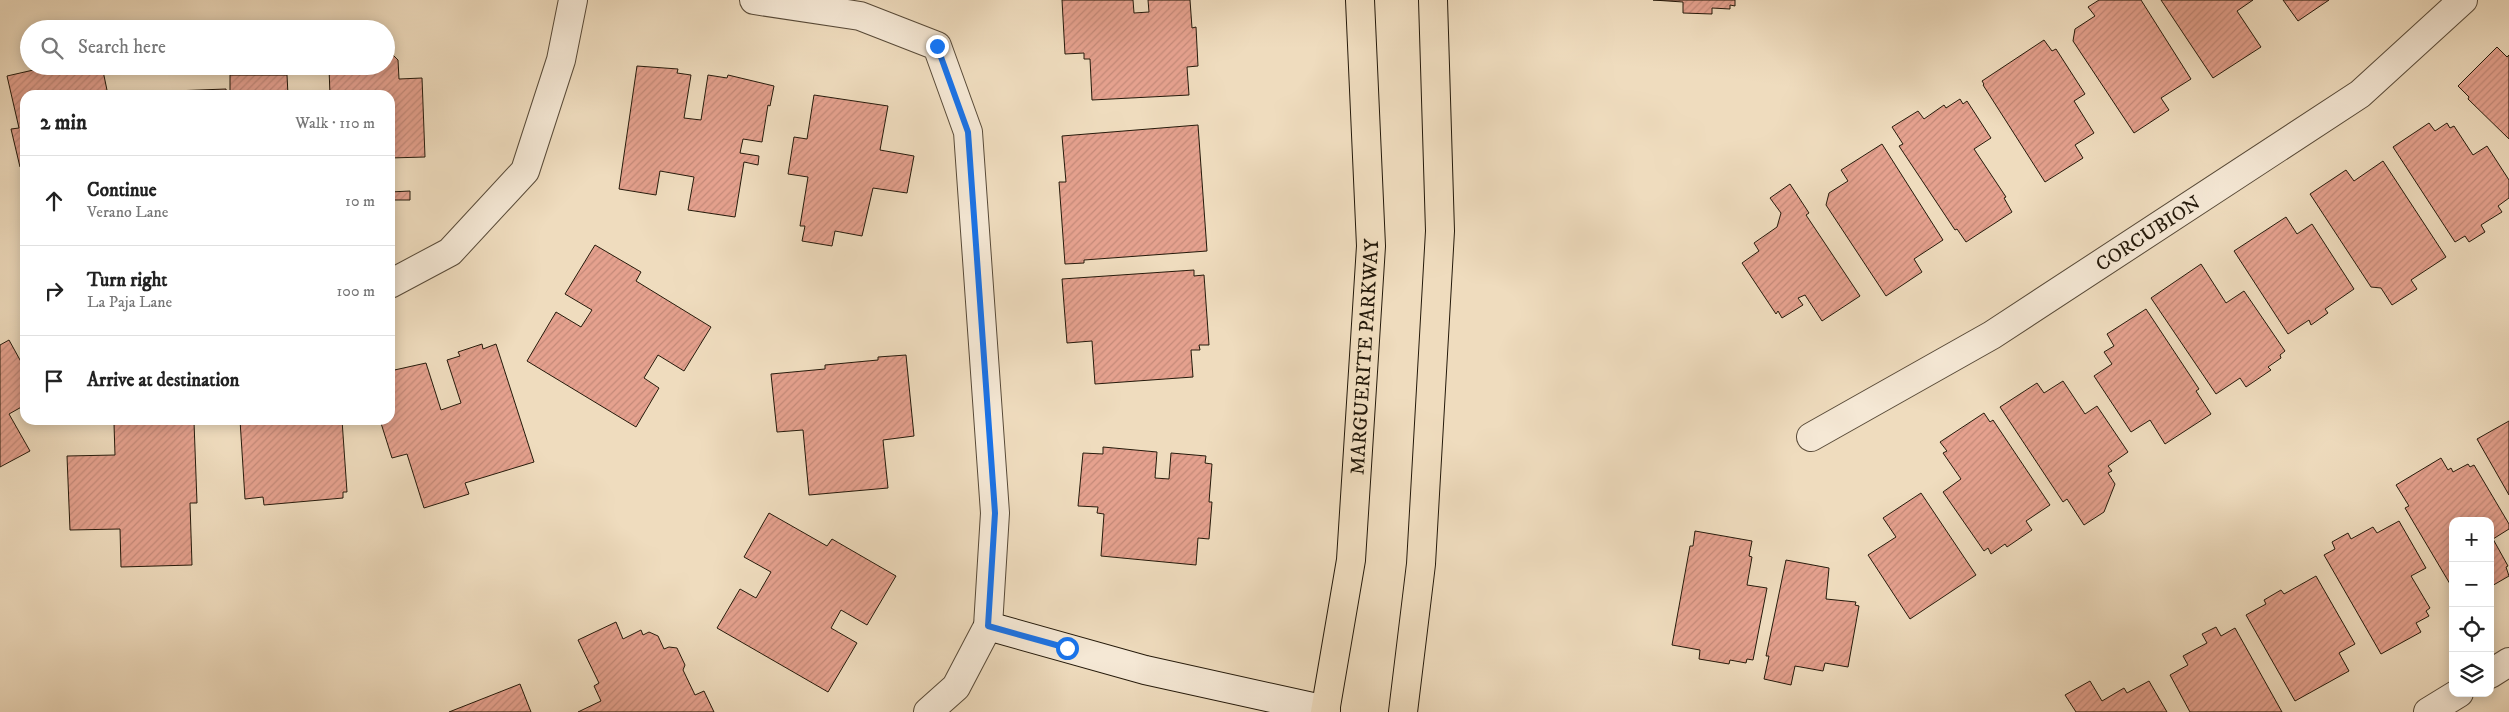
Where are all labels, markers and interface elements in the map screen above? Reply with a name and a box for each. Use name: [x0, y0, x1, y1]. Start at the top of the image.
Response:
search box: [20, 20, 395, 75]
icon: search: [38, 34, 66, 62]
route end: [926, 35, 949, 58]
text: Search here: [78, 36, 166, 59]
text: 2 min: [40, 110, 87, 136]
text: Walk · 110 m: [295, 113, 375, 133]
text: Continue: [87, 179, 157, 202]
icon: ahead: [40, 187, 68, 215]
text: 10 m: [345, 191, 375, 211]
street label: CORCUBION: [2091, 191, 2206, 278]
text: Verano Lane: [87, 202, 168, 222]
street label: MARGUERITE PARKWAY: [1345, 238, 1385, 476]
text: Turn right: [87, 269, 167, 292]
icon: right: [40, 277, 68, 305]
text: 100 m: [337, 281, 375, 301]
text: La Paja Lane: [87, 292, 172, 312]
icon: arrive: [40, 367, 68, 395]
text: Arrive at destination: [87, 369, 239, 392]
map controls: [2449, 517, 2494, 697]
button: +: [2449, 517, 2494, 562]
button: −: [2449, 562, 2494, 607]
button: locate: [2449, 607, 2494, 652]
route start: [1056, 637, 1079, 660]
button: layers: [2449, 652, 2494, 697]

